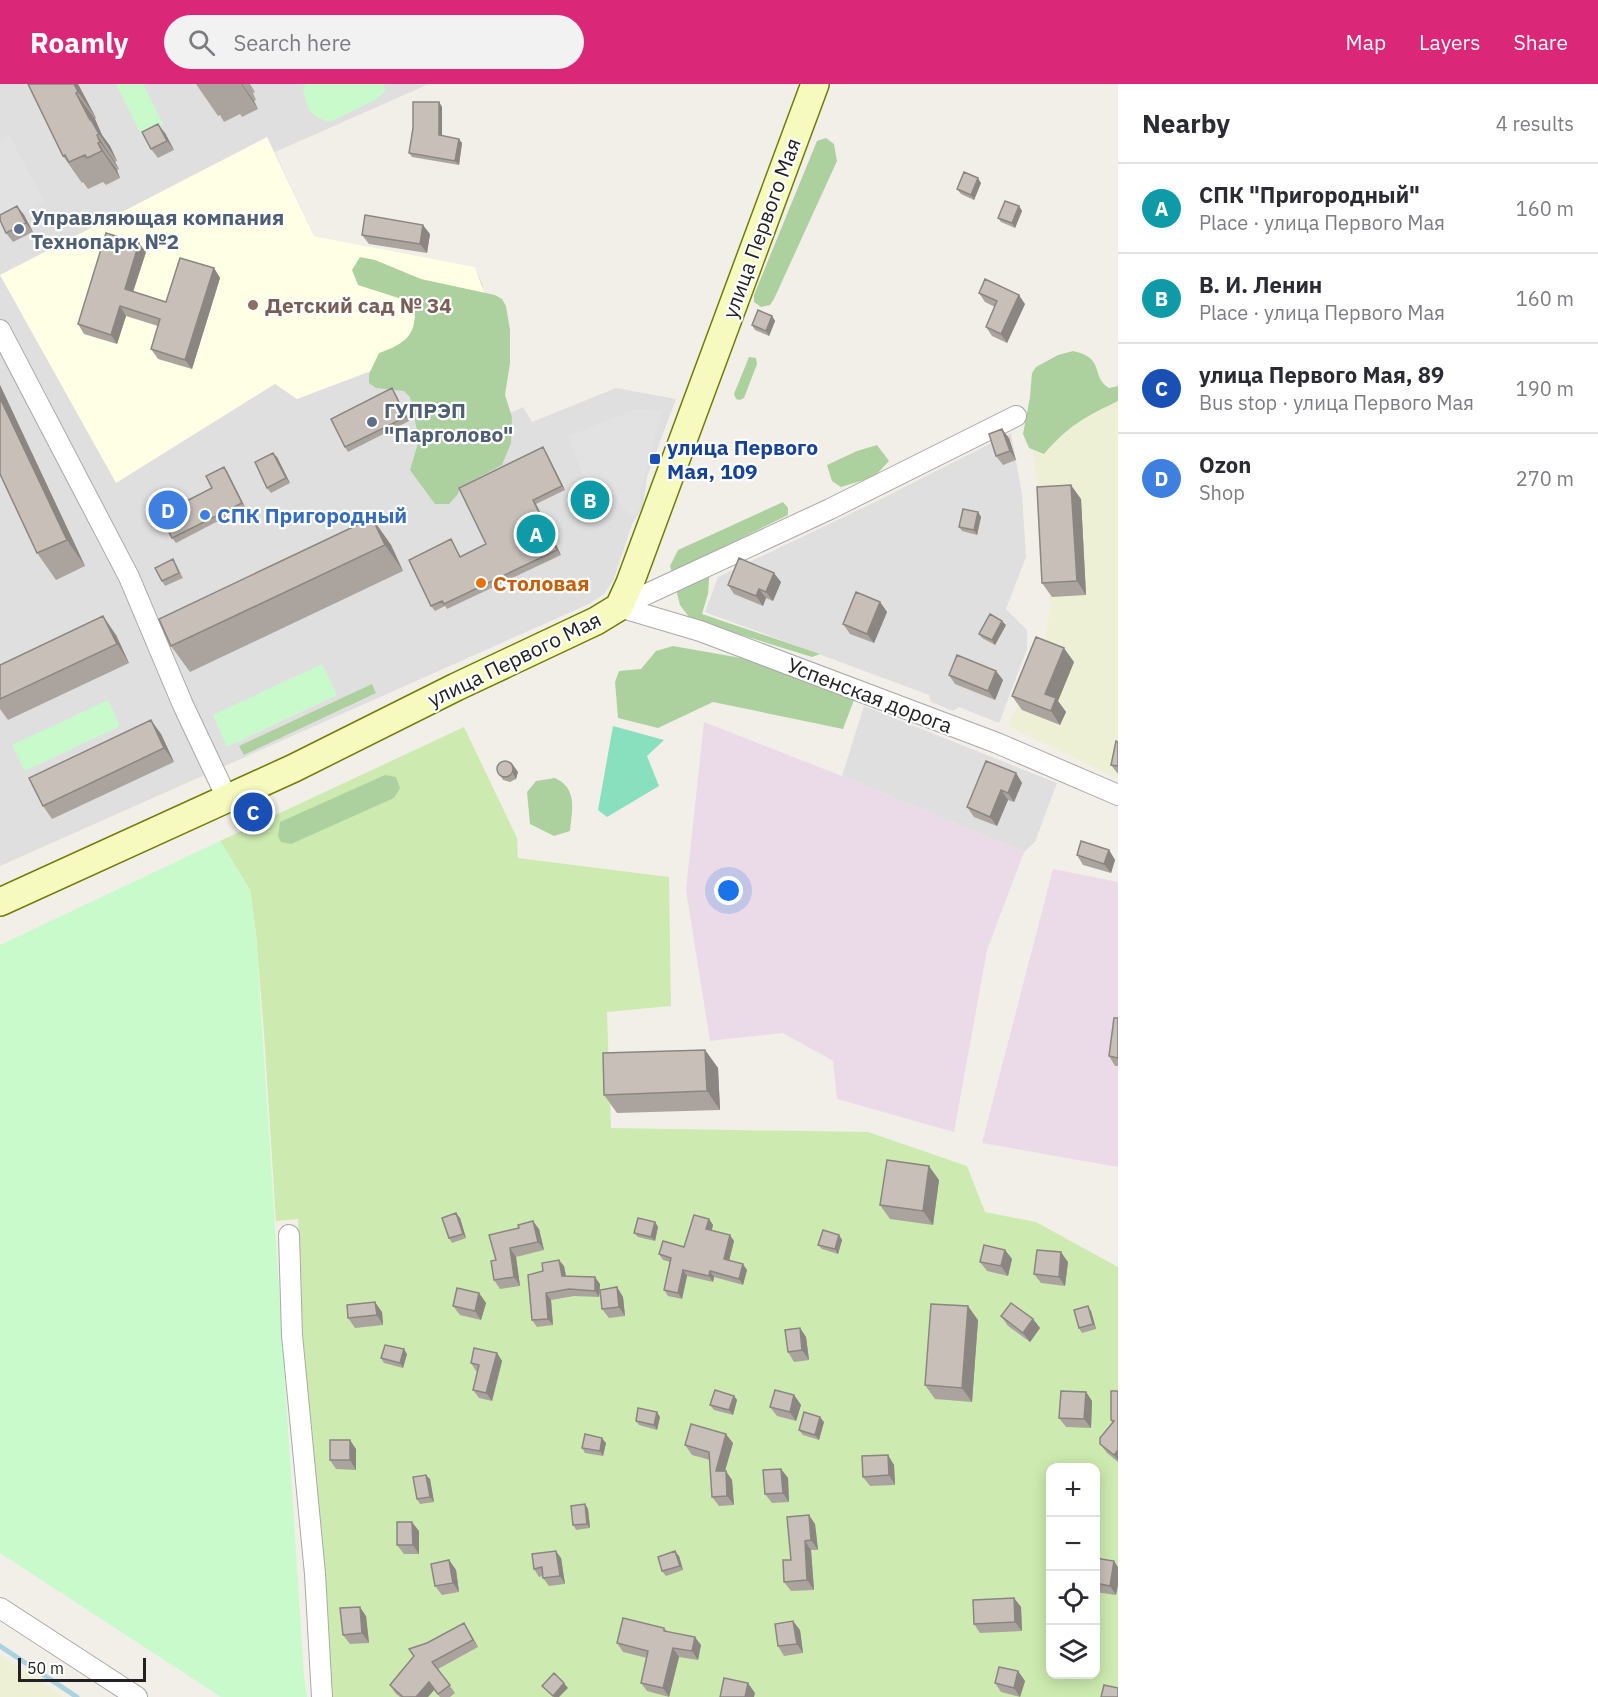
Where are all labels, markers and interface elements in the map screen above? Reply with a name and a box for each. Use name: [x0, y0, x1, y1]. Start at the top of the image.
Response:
search box: [164, 15, 584, 69]
text: Roamly: [30, 24, 128, 61]
icon: search: [185, 26, 218, 59]
text: Search here: [233, 28, 351, 57]
text: Map: [1346, 28, 1386, 56]
text: Layers: [1419, 28, 1481, 56]
text: Share: [1514, 28, 1568, 56]
text: Nearby: [1142, 106, 1230, 140]
text: 4 results: [1496, 110, 1574, 137]
street label: улица Первого Мая: [715, 134, 807, 322]
text: СПК "Пригородный": [1199, 180, 1420, 209]
text: A: [1155, 195, 1168, 222]
text: 160 m: [1516, 195, 1574, 222]
place label: Управляющая компания Технопарк №2: [31, 203, 284, 255]
text: Place · улица Первого Мая: [1199, 209, 1445, 236]
marker: Управляющая компания Технопарк №2: [12, 222, 26, 236]
text: В. И. Ленин: [1199, 270, 1322, 299]
text: B: [1155, 285, 1168, 312]
text: 160 m: [1516, 285, 1574, 312]
place label: Детский сад № 34: [265, 291, 452, 319]
marker: Детский сад № 34: [246, 298, 260, 312]
text: Place · улица Первого Мая: [1199, 299, 1445, 326]
text: улица Первого Мая, 89: [1199, 360, 1444, 389]
text: C: [1155, 375, 1168, 402]
text: 190 m: [1516, 375, 1574, 402]
text: Bus stop · улица Первого Мая: [1199, 389, 1474, 416]
place label: ГУПРЭП "Парголово": [384, 396, 513, 448]
marker: ГУПРЭП "Парголово": [365, 415, 379, 429]
place label: улица Первого Мая, 109: [667, 433, 818, 485]
text: Ozon: [1199, 450, 1251, 479]
marker: улица Первого Мая, 109: [648, 452, 662, 466]
text: D: [1155, 465, 1168, 492]
text: 270 m: [1516, 465, 1574, 492]
pin: B: [570, 478, 610, 522]
text: Shop: [1199, 479, 1245, 506]
pin: D: [148, 488, 188, 532]
place label: СПК Пригородный: [217, 501, 407, 529]
marker: СПК Пригородный: [198, 508, 212, 522]
pin: A: [516, 512, 556, 556]
place label: Столовая: [493, 569, 590, 597]
marker: Столовая: [474, 576, 488, 590]
street label: улица Первого Мая: [423, 605, 605, 713]
street label: Успенская дорога: [783, 651, 957, 739]
pin: C: [234, 790, 272, 834]
your location: [714, 876, 743, 905]
map controls: [1046, 1463, 1100, 1679]
button: +: [1046, 1463, 1100, 1517]
button: −: [1046, 1517, 1100, 1571]
button: locate: [1046, 1571, 1100, 1625]
button: layers: [1046, 1625, 1100, 1679]
scale bar: [18, 1655, 146, 1682]
text: 50 m: [27, 1658, 64, 1678]

